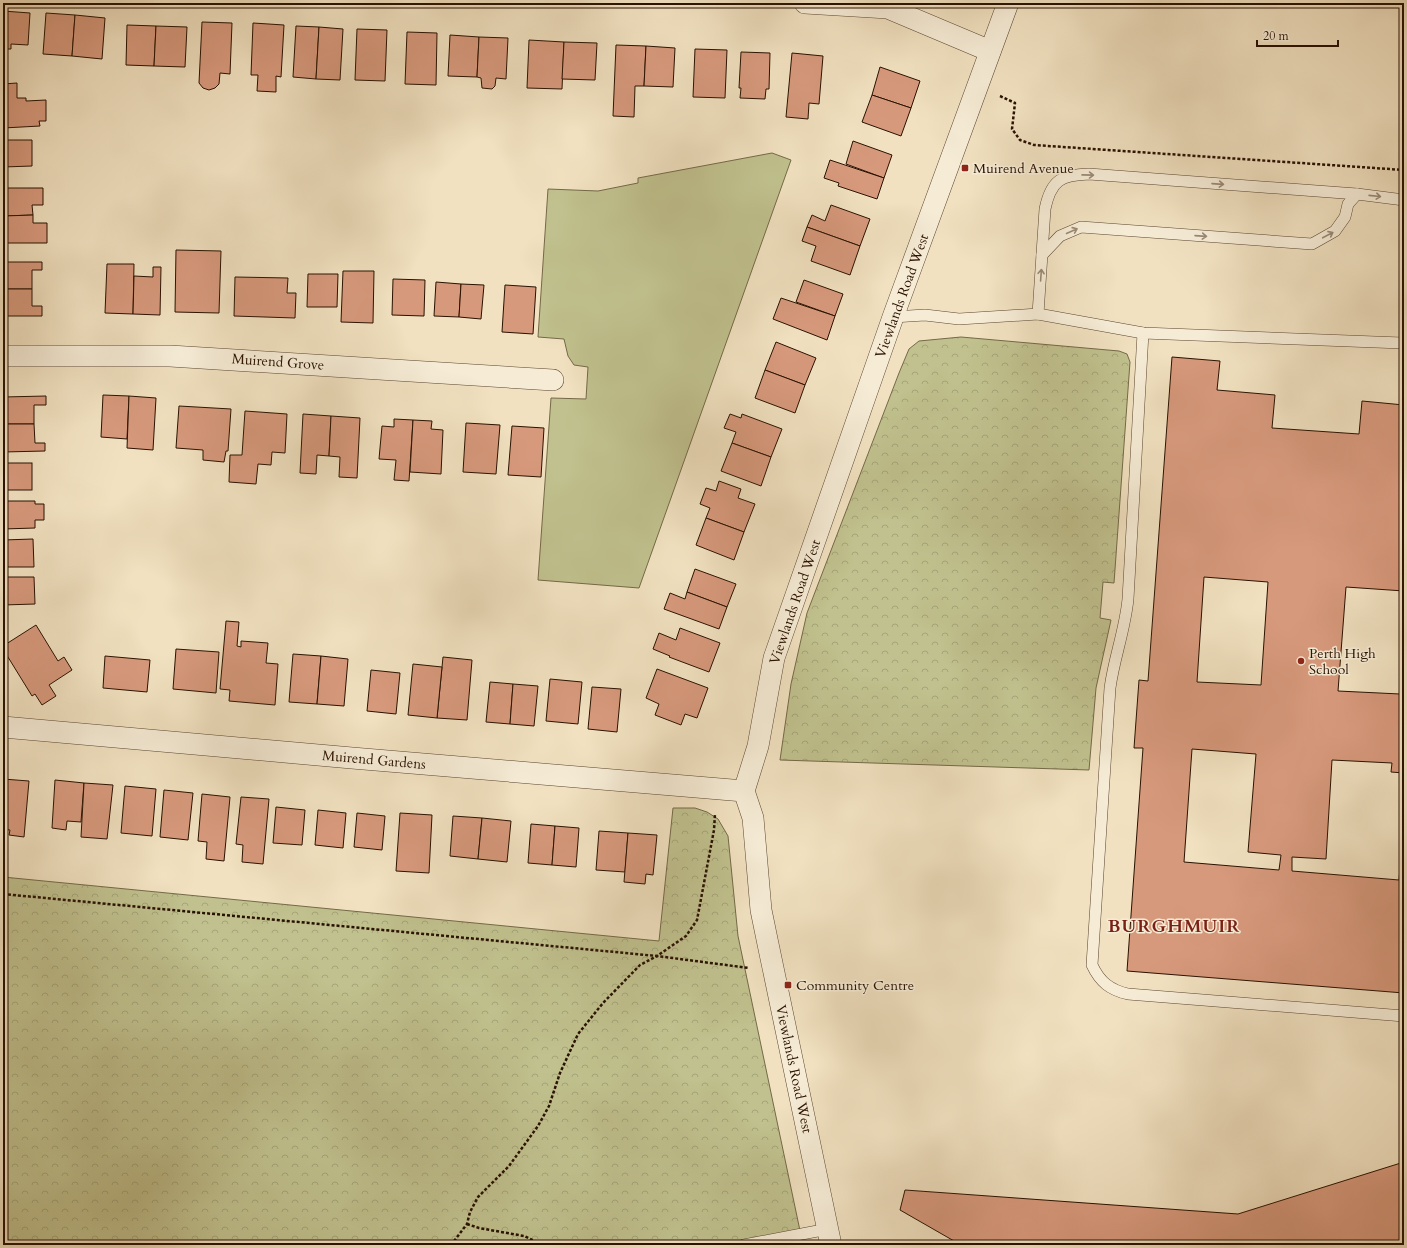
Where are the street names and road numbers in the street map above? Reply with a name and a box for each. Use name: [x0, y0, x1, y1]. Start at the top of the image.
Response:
street label: Viewlands Road West: [871, 231, 933, 361]
street label: Muirend Grove: [231, 349, 325, 375]
street label: Viewlands Road West: [765, 537, 825, 667]
street label: Muirend Gardens: [321, 746, 427, 774]
street label: Viewlands Road West: [771, 1003, 817, 1135]

